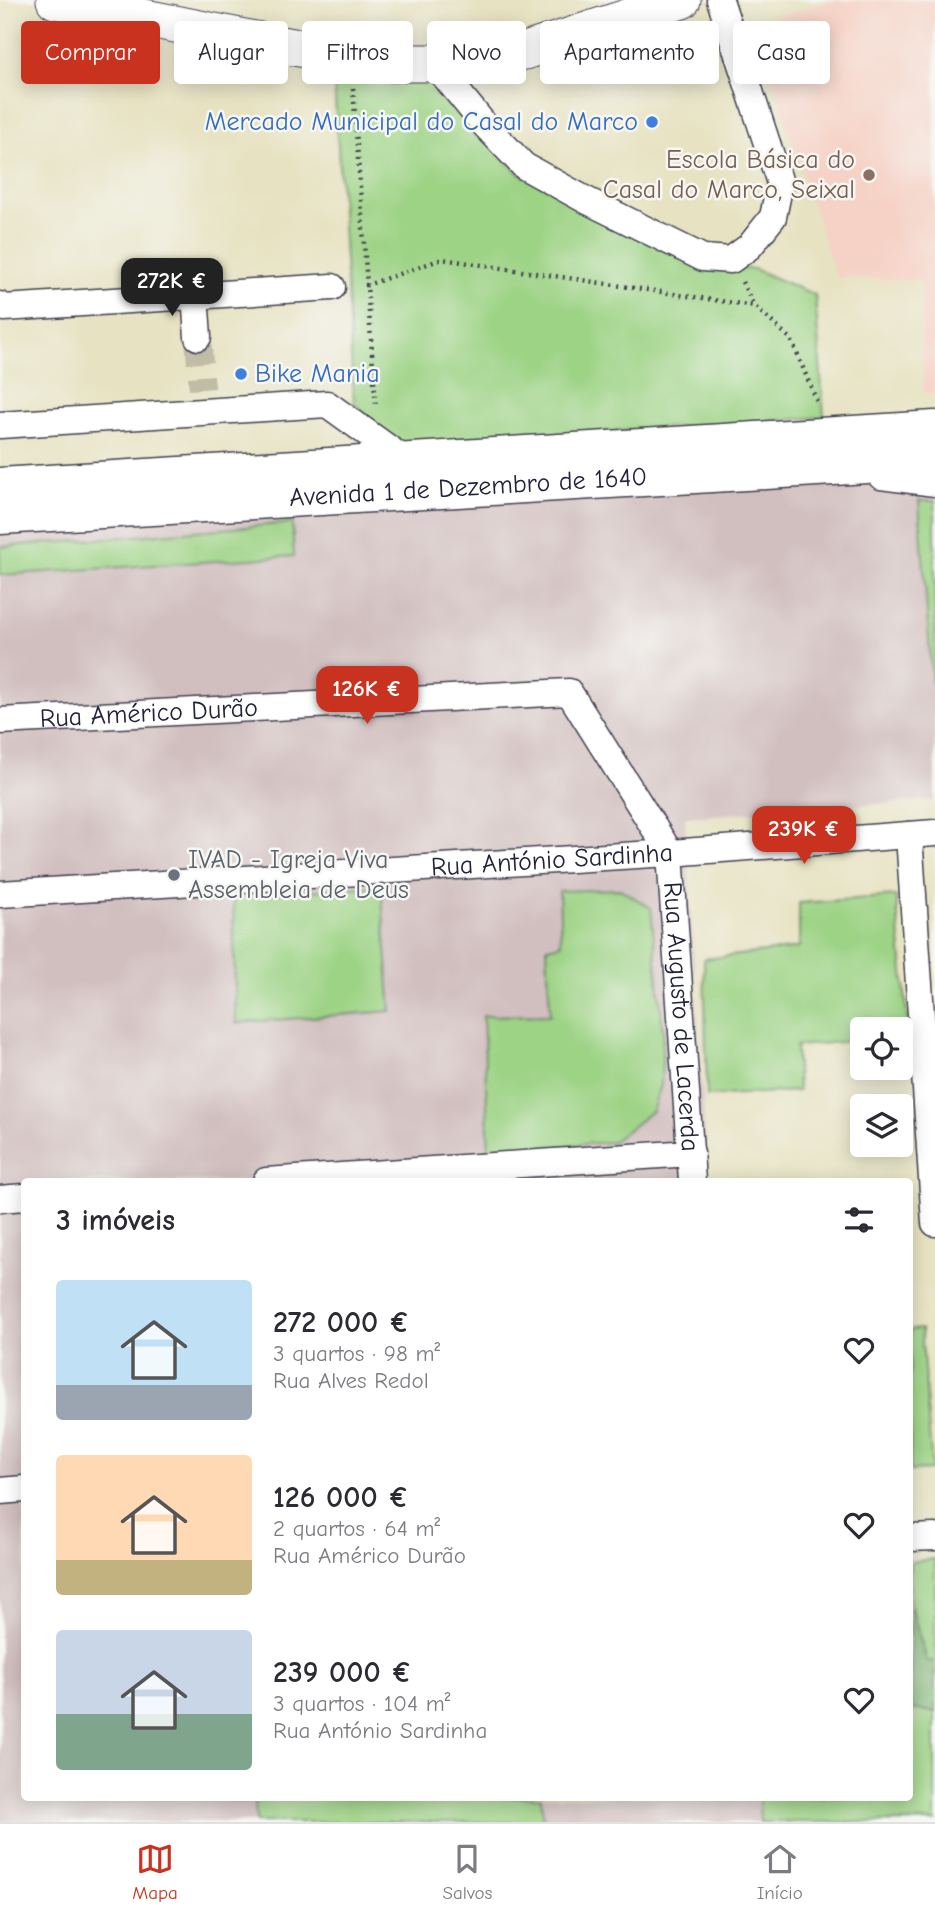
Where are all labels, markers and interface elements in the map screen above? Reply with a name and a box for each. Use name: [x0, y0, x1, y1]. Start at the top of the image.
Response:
chip: Comprar: [21, 21, 160, 84]
chip: Alugar: [174, 21, 288, 84]
chip: Filtros: [302, 21, 413, 84]
chip: Novo: [427, 21, 526, 84]
chip: Apartamento: [540, 21, 719, 84]
chip: Casa: [733, 21, 830, 84]
place label: Mercado Municipal do Casal do Marco: [205, 107, 638, 137]
marker: Mercado Municipal do Casal do Marco: [644, 114, 660, 130]
place label: Escola Básica do Casal do Marco, Seixal: [603, 145, 855, 205]
marker: Escola Básica do Casal do Marco, Seixal: [861, 167, 877, 183]
pin: 272K €: [115, 258, 229, 318]
text: 272K €: [137, 267, 207, 294]
place label: Bike Mania: [255, 359, 380, 389]
marker: Bike Mania: [233, 366, 249, 382]
street label: Avenida 1 de Dezembro de 1640: [288, 462, 648, 513]
pin: 126K €: [310, 666, 424, 726]
text: 126K €: [332, 675, 402, 702]
street label: Rua Américo Durão: [39, 693, 259, 734]
pin: 239K €: [747, 806, 861, 866]
text: 239K €: [768, 815, 840, 842]
street label: Rua António Sardinha: [430, 838, 674, 883]
place label: IVAD - Igreja Viva Assembleia de Deus: [188, 845, 409, 905]
marker: IVAD - Igreja Viva Assembleia de Deus: [166, 867, 182, 883]
street label: Rua Augusto de Lacerda: [657, 881, 705, 1153]
map controls: [850, 1017, 913, 1157]
button: locate: [850, 1017, 913, 1080]
button: layers: [850, 1094, 913, 1157]
icon: filters: [840, 1201, 878, 1239]
text: 3 imóveis: [56, 1203, 175, 1238]
text: 272 000 €: [273, 1305, 410, 1340]
icon: home: [112, 1308, 196, 1392]
icon: heart: [840, 1331, 878, 1369]
text: 3 quartos · 98 m²: [273, 1340, 440, 1367]
text: Rua Alves Redol: [273, 1367, 429, 1394]
text: 126 000 €: [273, 1480, 409, 1515]
icon: home: [112, 1483, 196, 1567]
icon: heart: [840, 1506, 878, 1544]
text: 2 quartos · 64 m²: [273, 1515, 440, 1542]
text: Rua Américo Durão: [273, 1542, 466, 1569]
text: 239 000 €: [273, 1655, 412, 1690]
icon: home: [112, 1658, 196, 1742]
icon: heart: [840, 1681, 878, 1719]
text: 3 quartos · 104 m²: [273, 1690, 451, 1717]
text: Rua António Sardinha: [273, 1717, 487, 1744]
tab: Mapa: [132, 1840, 178, 1904]
tab: Salvos: [442, 1840, 492, 1904]
tab: Início: [757, 1840, 803, 1904]

